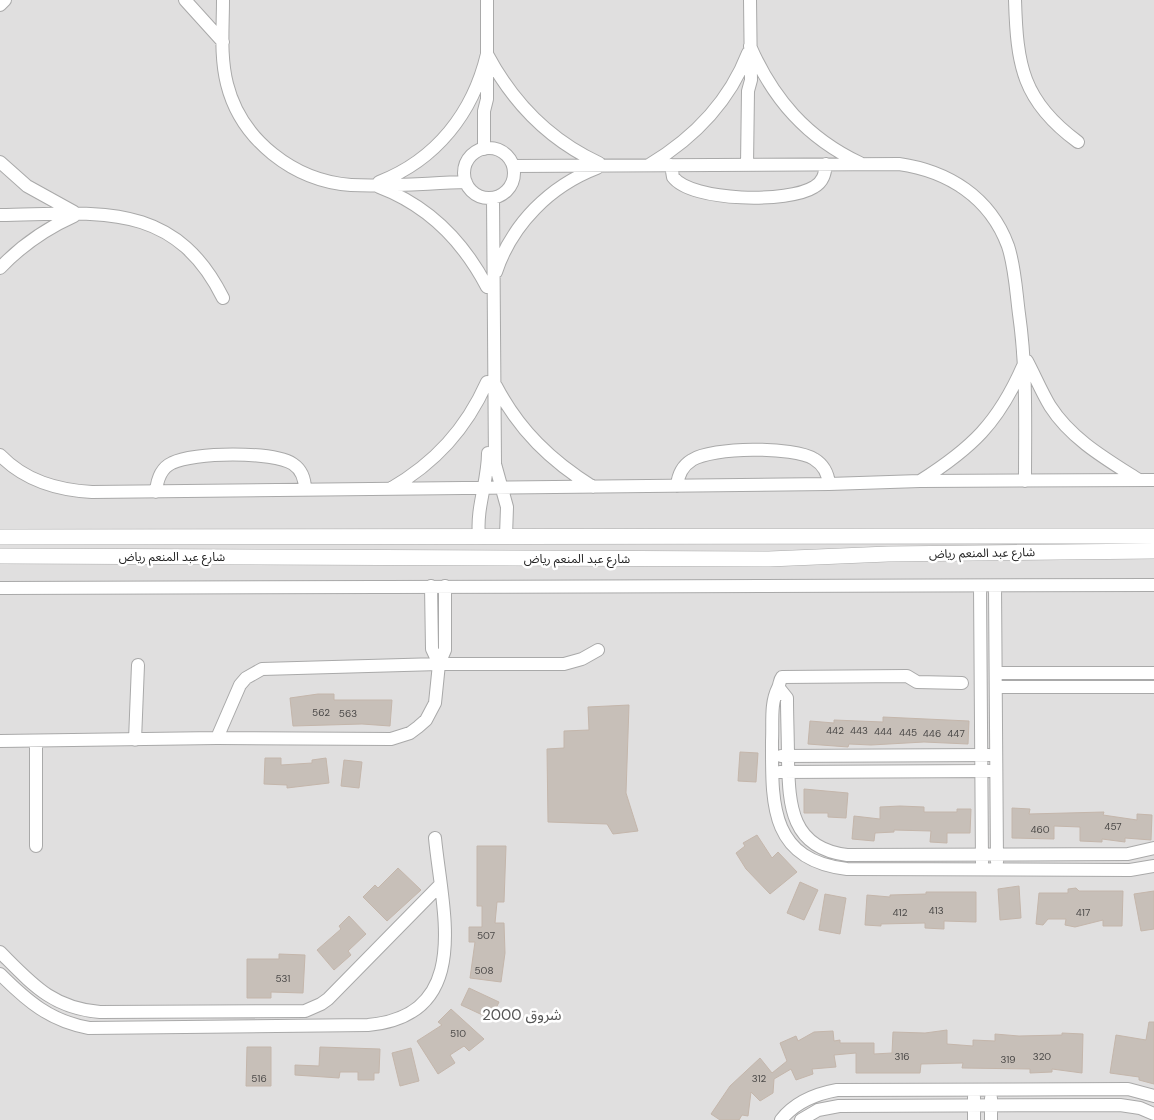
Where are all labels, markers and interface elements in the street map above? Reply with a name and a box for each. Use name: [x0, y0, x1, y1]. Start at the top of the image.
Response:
street label: شارع عبد المنعم رياض: [929, 544, 1035, 563]
street label: شارع عبد المنعم رياض: [119, 549, 225, 566]
street label: شارع عبد المنعم رياض: [524, 551, 630, 568]
house number: 562: [312, 706, 330, 719]
house number: 563: [339, 707, 357, 720]
house number: 442: [826, 724, 844, 737]
house number: 443: [850, 724, 868, 737]
house number: 444: [874, 725, 892, 738]
house number: 445: [899, 726, 917, 739]
house number: 446: [923, 727, 941, 740]
house number: 447: [947, 727, 965, 740]
house number: 457: [1104, 820, 1122, 833]
house number: 460: [1030, 823, 1050, 836]
house number: 413: [928, 904, 944, 917]
house number: 412: [893, 906, 908, 919]
house number: 417: [1076, 906, 1090, 919]
house number: 507: [477, 929, 495, 942]
house number: 508: [474, 964, 494, 977]
house number: 531: [276, 972, 290, 985]
district label: شروق 2000: [482, 1005, 562, 1025]
house number: 510: [450, 1027, 466, 1040]
house number: 316: [894, 1050, 910, 1063]
house number: 320: [1033, 1050, 1051, 1063]
house number: 319: [1000, 1053, 1016, 1066]
house number: 516: [251, 1072, 267, 1085]
house number: 312: [752, 1072, 767, 1085]

